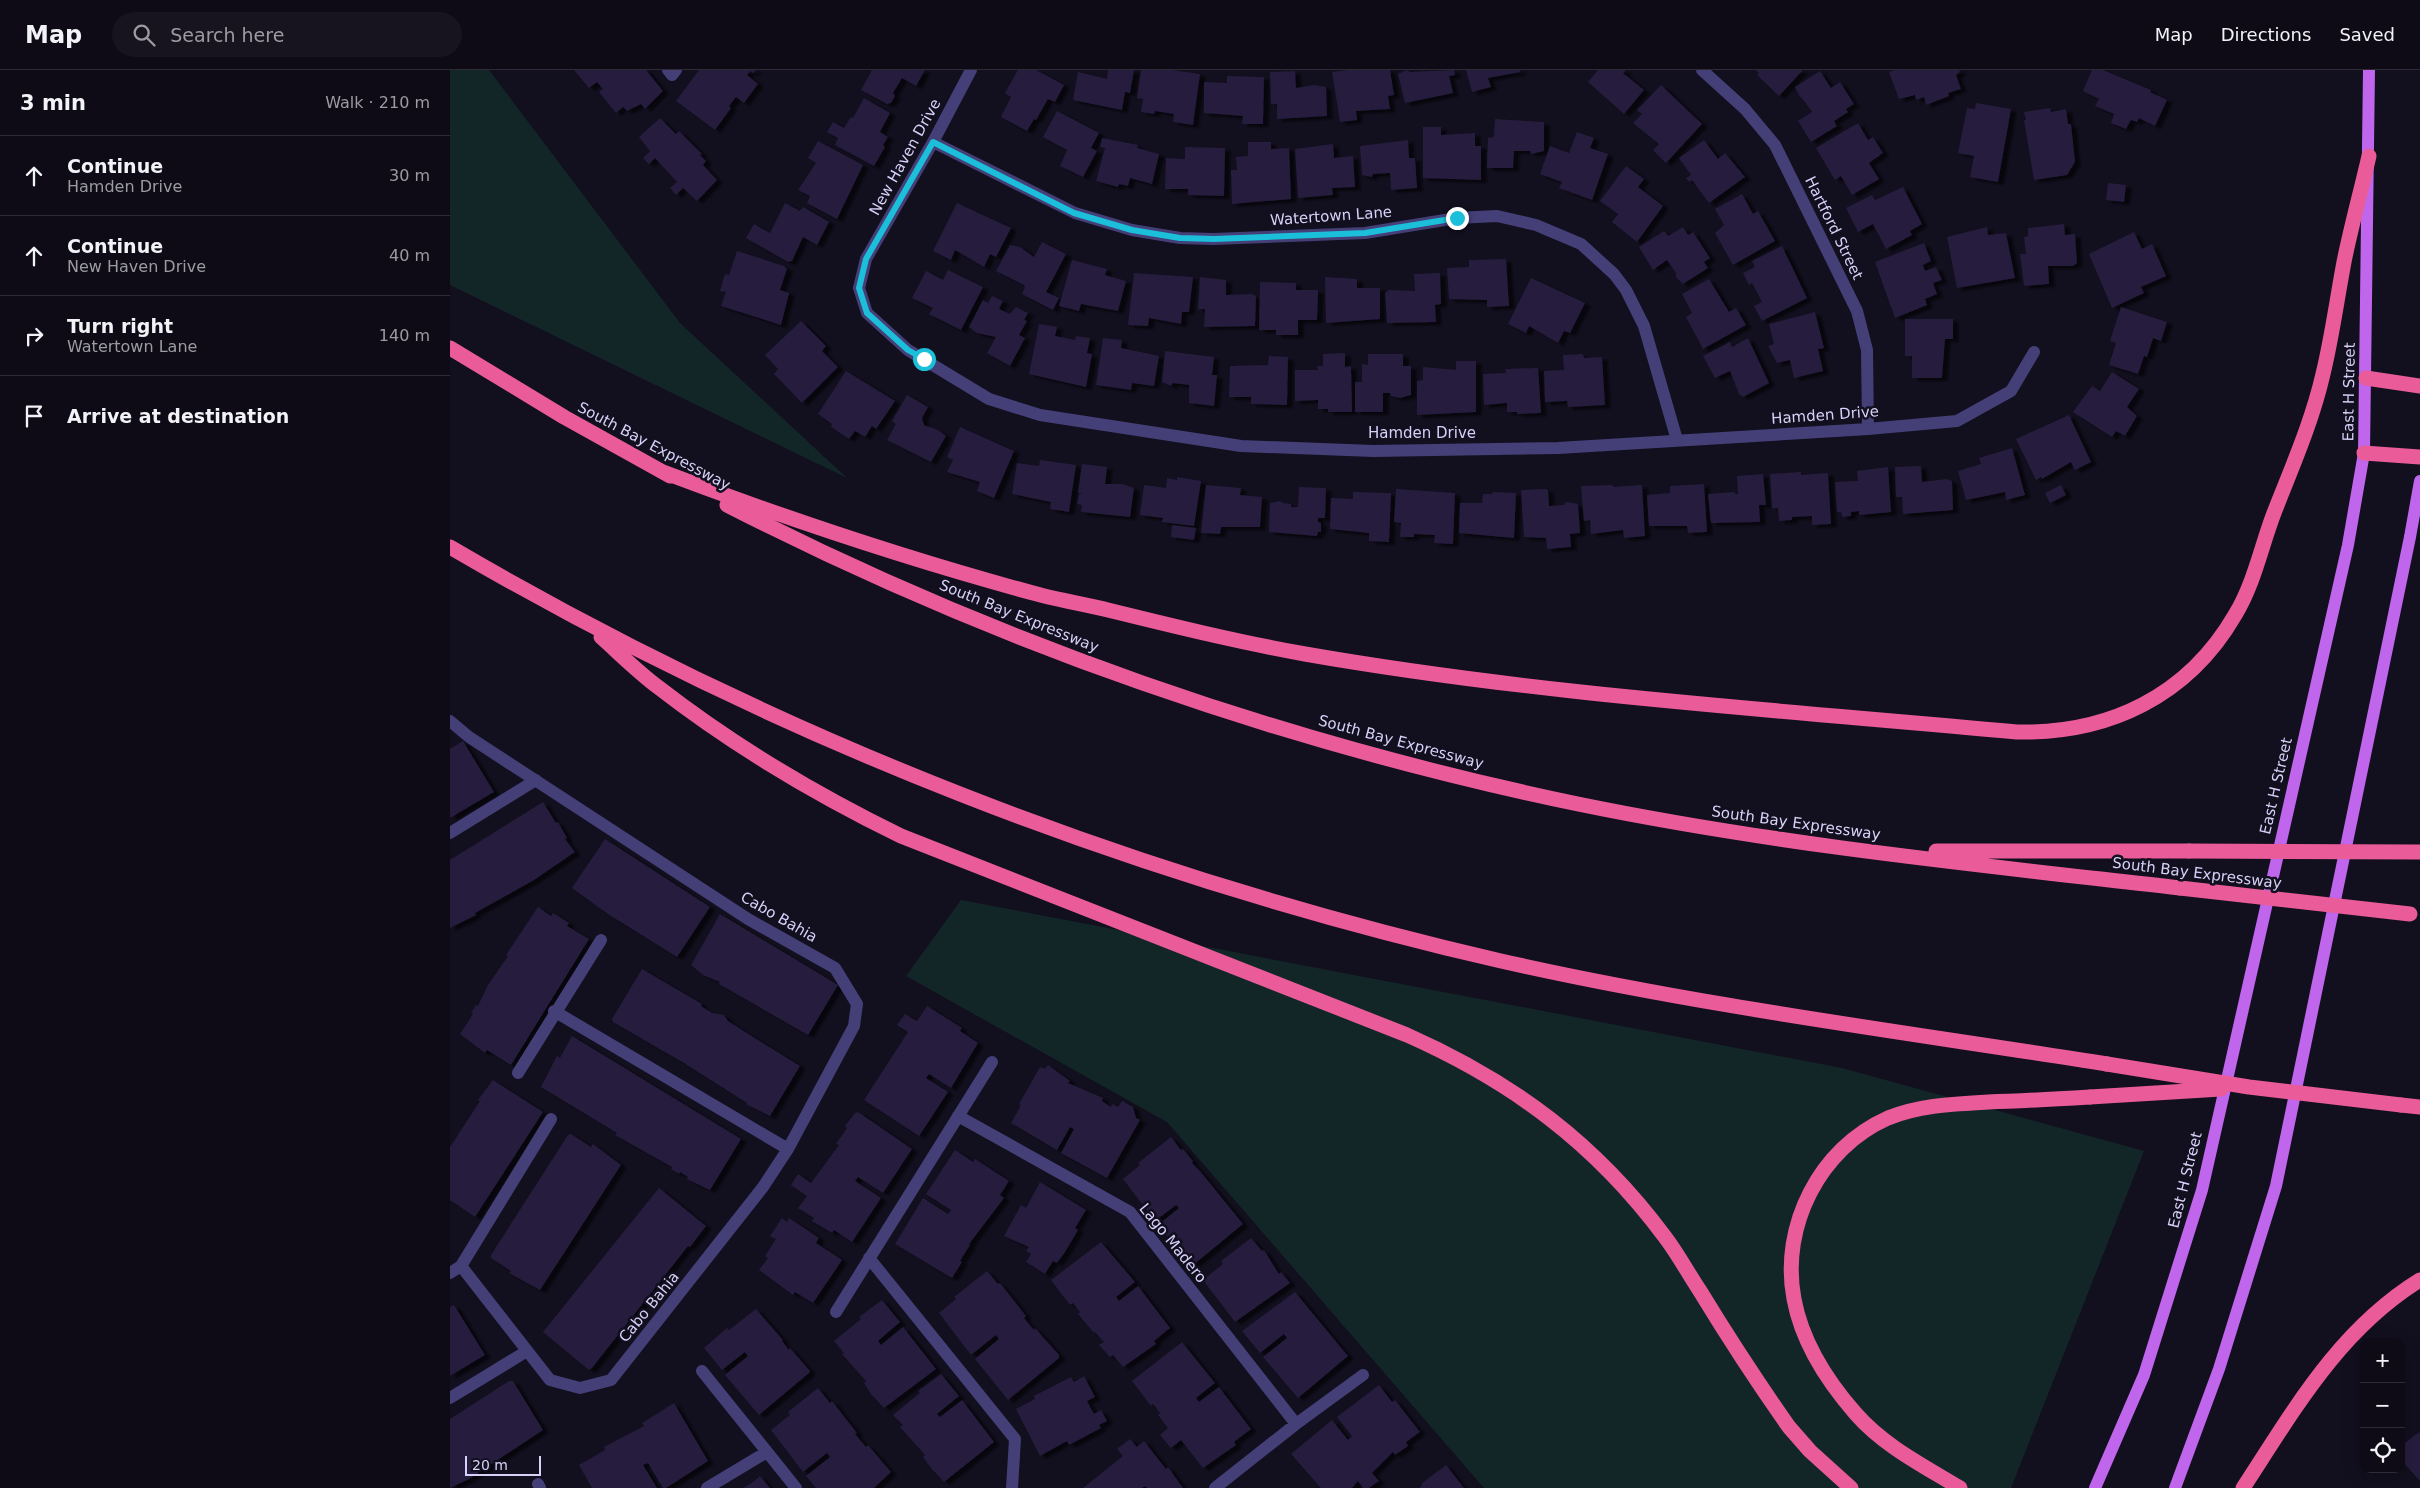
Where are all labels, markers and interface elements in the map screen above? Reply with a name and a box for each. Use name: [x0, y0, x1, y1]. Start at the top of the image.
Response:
search box: [112, 12, 462, 57]
text: Map: [25, 21, 82, 49]
icon: search: [130, 21, 158, 49]
text: Search here: [170, 24, 284, 46]
text: Map: [2155, 24, 2193, 45]
text: Directions: [2221, 24, 2311, 45]
text: Saved: [2339, 24, 2395, 45]
text: 3 min: [20, 91, 86, 115]
text: Walk · 210 m: [325, 93, 430, 112]
street label: New Haven Drive: [866, 96, 944, 218]
text: Continue: [67, 155, 163, 177]
icon: ahead: [20, 162, 48, 190]
text: 30 m: [389, 166, 430, 185]
street label: Hartford Street: [1801, 173, 1867, 283]
text: Hamden Drive: [67, 177, 182, 196]
street label: Watertown Lane: [1269, 203, 1393, 229]
route end: [1446, 207, 1469, 230]
text: Continue: [67, 235, 163, 257]
icon: ahead: [20, 242, 48, 270]
text: 40 m: [389, 246, 430, 265]
text: New Haven Drive: [67, 257, 206, 276]
text: Turn right: [67, 315, 173, 337]
icon: right: [20, 322, 48, 350]
text: 140 m: [379, 326, 430, 345]
text: Watertown Lane: [67, 337, 197, 356]
street label: East H Street: [2339, 342, 2359, 442]
route start: [913, 348, 936, 371]
street label: South Bay Expressway: [575, 398, 734, 494]
icon: arrive: [20, 402, 48, 430]
street label: Hamden Drive: [1770, 402, 1880, 428]
text: Arrive at destination: [67, 405, 289, 427]
street label: Hamden Drive: [1368, 424, 1476, 442]
street label: South Bay Expressway: [937, 576, 1101, 656]
street label: South Bay Expressway: [1316, 711, 1486, 773]
street label: East H Street: [2256, 736, 2296, 836]
street label: South Bay Expressway: [1710, 802, 1882, 844]
street label: South Bay Expressway: [2111, 854, 2283, 892]
street label: Cabo Bahia: [737, 888, 821, 946]
street label: East H Street: [2164, 1130, 2206, 1230]
street label: Lago Madero: [1136, 1200, 1210, 1286]
street label: Cabo Bahia: [615, 1268, 683, 1346]
map controls: [2360, 1338, 2405, 1473]
button: +: [2360, 1338, 2405, 1383]
button: −: [2360, 1383, 2405, 1428]
button: locate: [2360, 1428, 2405, 1473]
scale bar: [465, 1453, 541, 1476]
text: 20 m: [472, 1457, 508, 1473]

